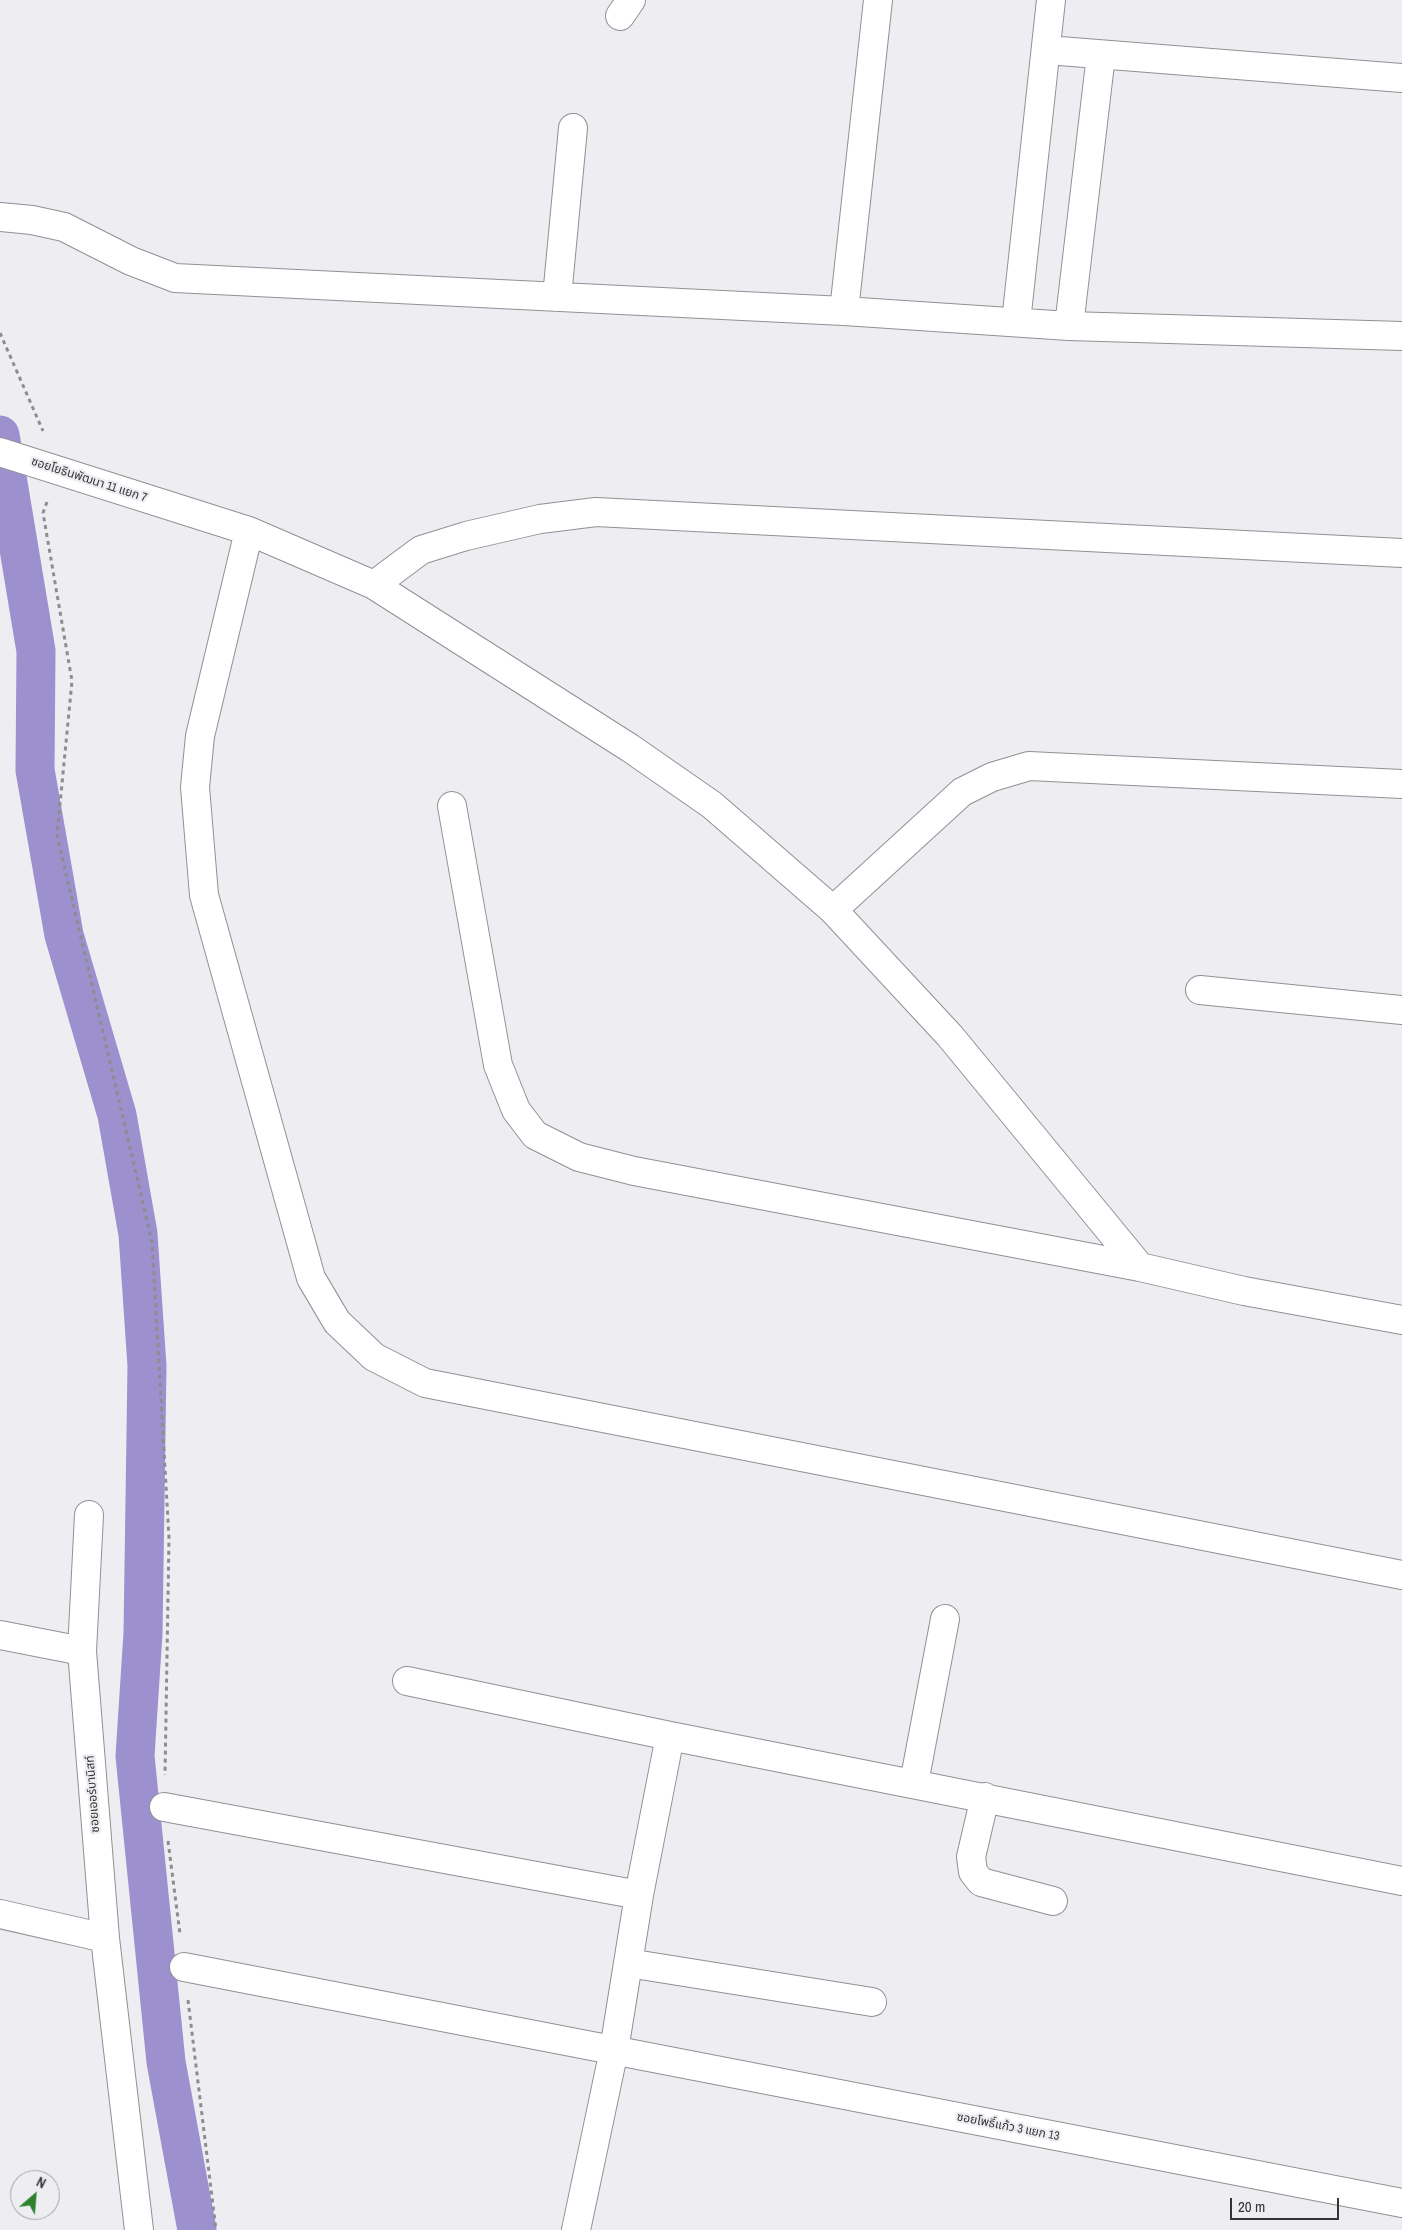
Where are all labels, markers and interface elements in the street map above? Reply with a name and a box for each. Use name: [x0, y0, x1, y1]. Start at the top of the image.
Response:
street label: ซอยโยธินพัฒนา 11 แยก 7: [29, 454, 149, 506]
street label: ซอยเออร์บานิสท์: [83, 1755, 103, 1833]
street label: ซอยโพธิ์แก้ว 3 แยก 13: [955, 2110, 1061, 2144]
north arrow: [10, 2170, 60, 2220]
text: N: [34, 2173, 49, 2192]
scale bar: [1232, 2188, 1341, 2220]
text: 20 m: [1238, 2196, 1265, 2217]

